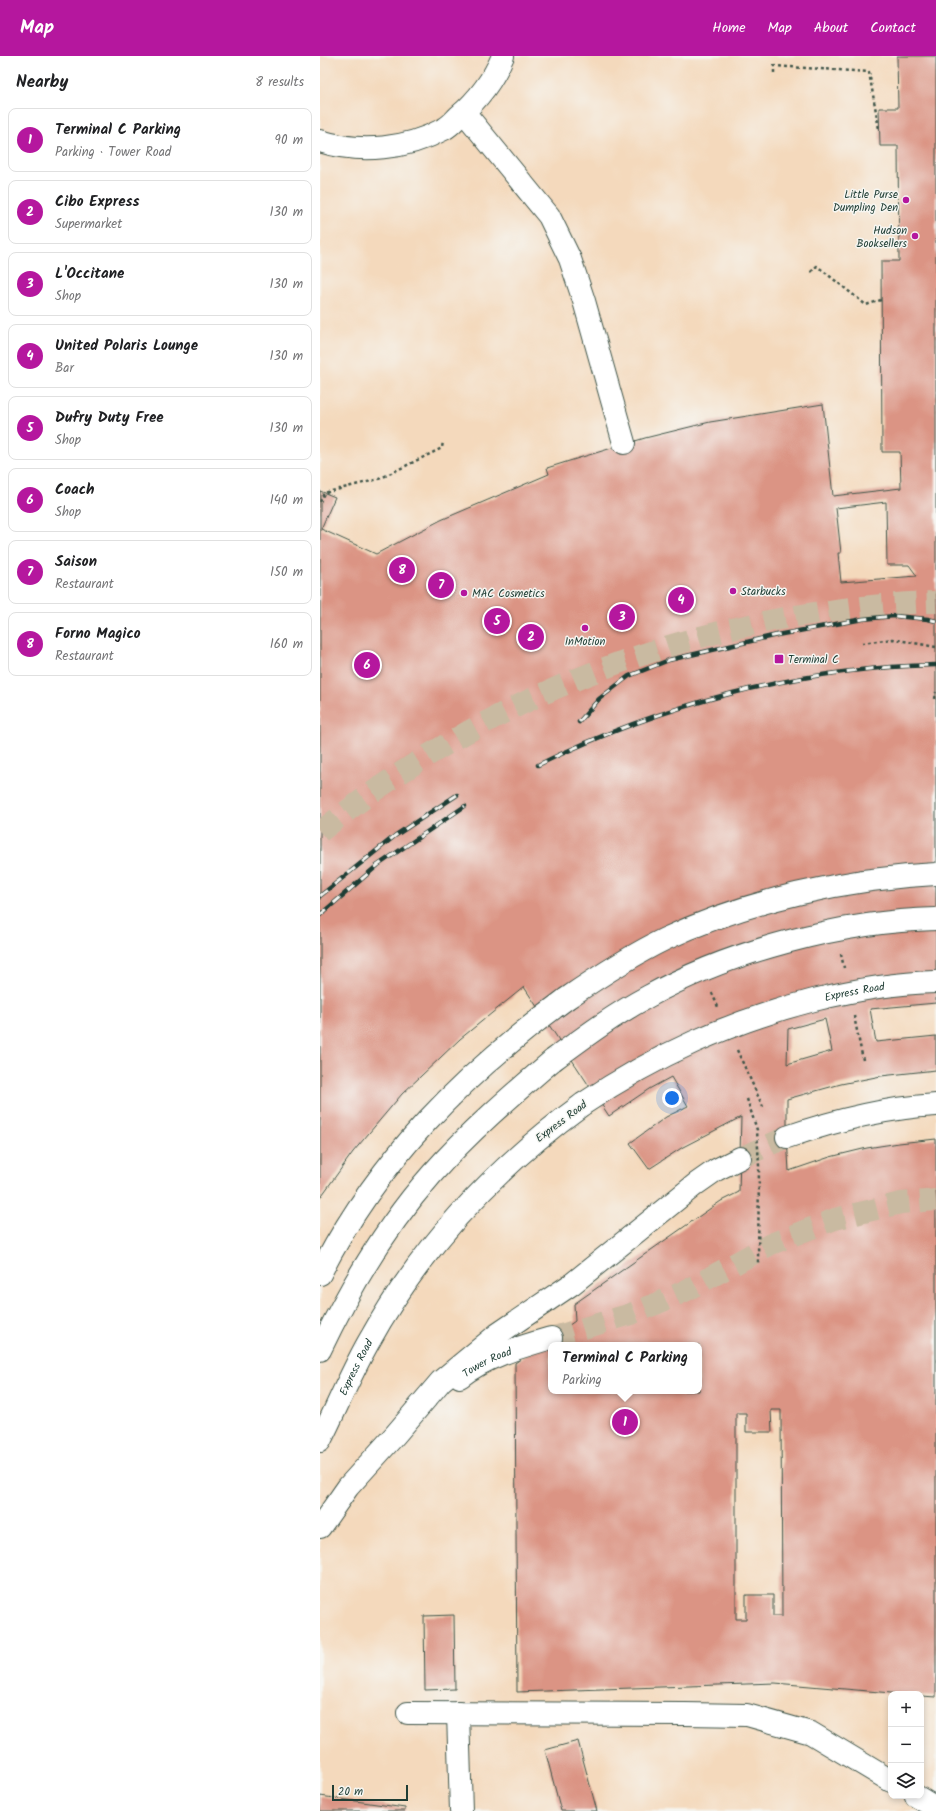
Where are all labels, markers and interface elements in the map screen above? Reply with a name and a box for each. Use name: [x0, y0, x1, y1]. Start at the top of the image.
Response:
text: Map: [20, 13, 54, 43]
text: Home: [712, 17, 746, 39]
text: Map: [768, 17, 792, 39]
text: About: [814, 17, 848, 39]
text: Contact: [870, 17, 916, 39]
text: Nearby: [16, 69, 68, 96]
text: 8 results: [255, 72, 304, 93]
text: Terminal C Parking: [55, 118, 181, 142]
text: 1: [28, 130, 32, 151]
text: 90 m: [275, 130, 303, 151]
text: Parking · Tower Road: [55, 142, 171, 163]
place label: Little Purse Dumpling Den: [833, 186, 898, 217]
text: Cibo Express: [55, 190, 139, 214]
marker: Little Purse Dumpling Den: [901, 195, 911, 205]
text: 2: [26, 202, 34, 223]
text: 130 m: [269, 202, 303, 223]
text: Supermarket: [55, 214, 122, 235]
place label: Hudson Booksellers: [857, 222, 907, 253]
marker: Hudson Booksellers: [910, 231, 920, 241]
text: L'Occitane: [55, 262, 124, 286]
text: 3: [26, 274, 34, 295]
text: 130 m: [269, 274, 303, 295]
text: Shop: [55, 286, 81, 307]
text: United Polaris Lounge: [55, 334, 198, 358]
text: 4: [26, 346, 34, 367]
text: 130 m: [269, 346, 303, 367]
text: Bar: [55, 358, 74, 379]
text: Dufry Duty Free: [55, 406, 164, 430]
text: 5: [27, 418, 33, 439]
text: 130 m: [269, 418, 303, 439]
text: Shop: [55, 430, 81, 451]
text: Coach: [55, 478, 95, 502]
text: 6: [26, 490, 34, 511]
text: 140 m: [270, 490, 303, 511]
text: Shop: [55, 502, 81, 523]
text: Saison: [55, 550, 97, 574]
pin: 8: [389, 555, 415, 585]
text: 7: [27, 562, 33, 583]
text: 150 m: [270, 562, 303, 583]
pin: 7: [428, 570, 454, 600]
text: Restaurant: [55, 574, 114, 595]
place label: Starbucks: [741, 583, 786, 601]
place label: MAC Cosmetics: [472, 585, 545, 603]
pin: 4: [668, 585, 694, 615]
marker: Starbucks: [728, 586, 738, 596]
marker: MAC Cosmetics: [459, 588, 469, 598]
pin: 3: [609, 602, 635, 632]
pin: 5: [484, 606, 510, 636]
text: Forno Magico: [55, 622, 141, 646]
pin: 2: [518, 622, 544, 652]
marker: InMotion: [580, 623, 590, 633]
place label: InMotion: [565, 633, 605, 651]
text: 8: [26, 634, 34, 655]
text: 160 m: [270, 634, 303, 655]
text: Restaurant: [55, 646, 114, 667]
pin: 6: [354, 650, 380, 680]
place label: Terminal C: [788, 651, 839, 669]
marker: Terminal C: [773, 653, 785, 665]
street label: Express Road: [823, 978, 886, 1007]
your location: [662, 1088, 682, 1108]
street label: Express Road: [532, 1096, 592, 1147]
street label: Express Road: [335, 1336, 379, 1399]
popup: [548, 1342, 702, 1394]
street label: Tower Road: [459, 1343, 515, 1383]
text: Terminal C Parking: [562, 1346, 688, 1370]
text: Parking: [562, 1370, 602, 1391]
pin: 1: [612, 1407, 638, 1437]
map controls: [888, 1691, 924, 1799]
button: +: [888, 1691, 924, 1727]
button: −: [888, 1727, 924, 1763]
button: layers: [888, 1763, 924, 1799]
scale bar: [332, 1783, 408, 1802]
text: 20 m: [338, 1783, 363, 1801]

